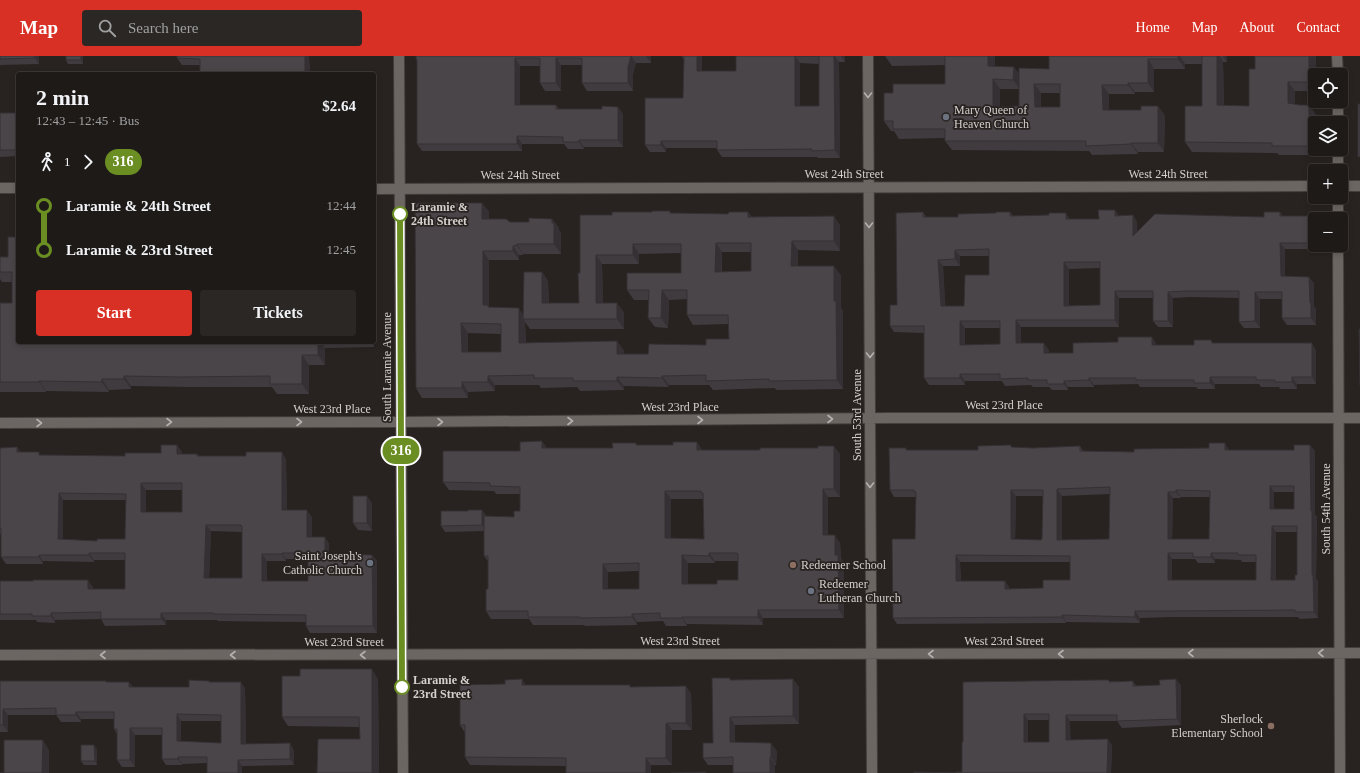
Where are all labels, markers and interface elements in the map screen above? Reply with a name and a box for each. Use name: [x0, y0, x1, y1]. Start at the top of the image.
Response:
search box: [82, 10, 362, 46]
text: Map: [20, 17, 58, 38]
icon: search: [96, 17, 118, 39]
text: Search here: [128, 20, 198, 36]
text: Home: [1136, 20, 1170, 35]
text: Map: [1192, 20, 1217, 35]
text: About: [1239, 20, 1274, 35]
text: Contact: [1296, 20, 1340, 35]
map controls: [1308, 68, 1348, 252]
button: locate: [1308, 68, 1348, 108]
text: 2 min: [36, 85, 89, 110]
one-way arrow: [864, 92, 873, 98]
text: $2.64: [322, 98, 356, 114]
place label: Mary Queen of Heaven Church: [954, 103, 1029, 131]
marker: Mary Queen of Heaven Church: [941, 112, 951, 122]
text: 12:43 – 12:45 · Bus: [36, 113, 139, 128]
button: layers: [1308, 116, 1348, 156]
icon: walk: [36, 151, 58, 173]
icon: forward: [77, 151, 99, 173]
text: 1: [64, 154, 71, 169]
text: 316: [113, 154, 134, 169]
button: +: [1308, 164, 1348, 204]
street label: West 24th Street: [804, 167, 884, 181]
street label: West 24th Street: [1128, 167, 1208, 181]
street label: West 24th Street: [480, 168, 560, 182]
text: Laramie & 24th Street: [66, 198, 211, 214]
text: 12:44: [326, 198, 356, 213]
place label: Laramie & 24th Street: [411, 200, 468, 228]
marker: Laramie & 24th Street: [392, 206, 408, 222]
button: −: [1308, 212, 1348, 252]
one-way arrow: [865, 222, 873, 228]
text: Laramie & 23rd Street: [66, 242, 213, 258]
text: 12:45: [326, 242, 356, 257]
button: Start: [36, 290, 192, 336]
button: Tickets: [200, 290, 356, 336]
street label: South Laramie Avenue: [380, 312, 394, 422]
one-way arrow: [866, 352, 874, 358]
street label: South 53rd Avenue: [850, 369, 864, 461]
street label: West 23rd Place: [965, 398, 1043, 412]
street label: West 23rd Place: [641, 400, 719, 414]
street label: West 23rd Place: [293, 402, 371, 416]
one-way arrow: [827, 415, 833, 423]
one-way arrow: [697, 416, 703, 424]
one-way arrow: [567, 417, 573, 425]
one-way arrow: [36, 418, 42, 427]
one-way arrow: [166, 418, 172, 426]
one-way arrow: [296, 418, 302, 426]
one-way arrow: [437, 418, 443, 426]
line badge: 316: [378, 438, 424, 464]
text: 316: [391, 443, 412, 458]
street label: South 54th Avenue: [1319, 463, 1333, 555]
one-way arrow: [866, 482, 874, 488]
place label: Saint Joseph's Catholic Church: [283, 549, 362, 577]
marker: Saint Joseph's Catholic Church: [365, 558, 375, 568]
place label: Redeemer School: [801, 558, 887, 572]
marker: Redeemer School: [788, 560, 798, 570]
place label: Redeemer Lutheran Church: [819, 577, 901, 605]
marker: Redeemer Lutheran Church: [806, 586, 816, 596]
street label: West 23rd Street: [640, 634, 721, 648]
street label: West 23rd Street: [964, 634, 1045, 648]
street label: West 23rd Street: [304, 635, 385, 649]
one-way arrow: [1188, 649, 1194, 657]
one-way arrow: [1318, 649, 1324, 657]
one-way arrow: [928, 650, 934, 658]
one-way arrow: [1058, 650, 1064, 658]
one-way arrow: [100, 651, 106, 659]
one-way arrow: [230, 651, 236, 659]
one-way arrow: [360, 651, 366, 659]
place label: Laramie & 23rd Street: [413, 673, 470, 701]
marker: Laramie & 23rd Street: [394, 679, 410, 695]
place label: Sherlock Elementary School: [1171, 712, 1264, 740]
marker: Sherlock Elementary School: [1266, 721, 1276, 731]

